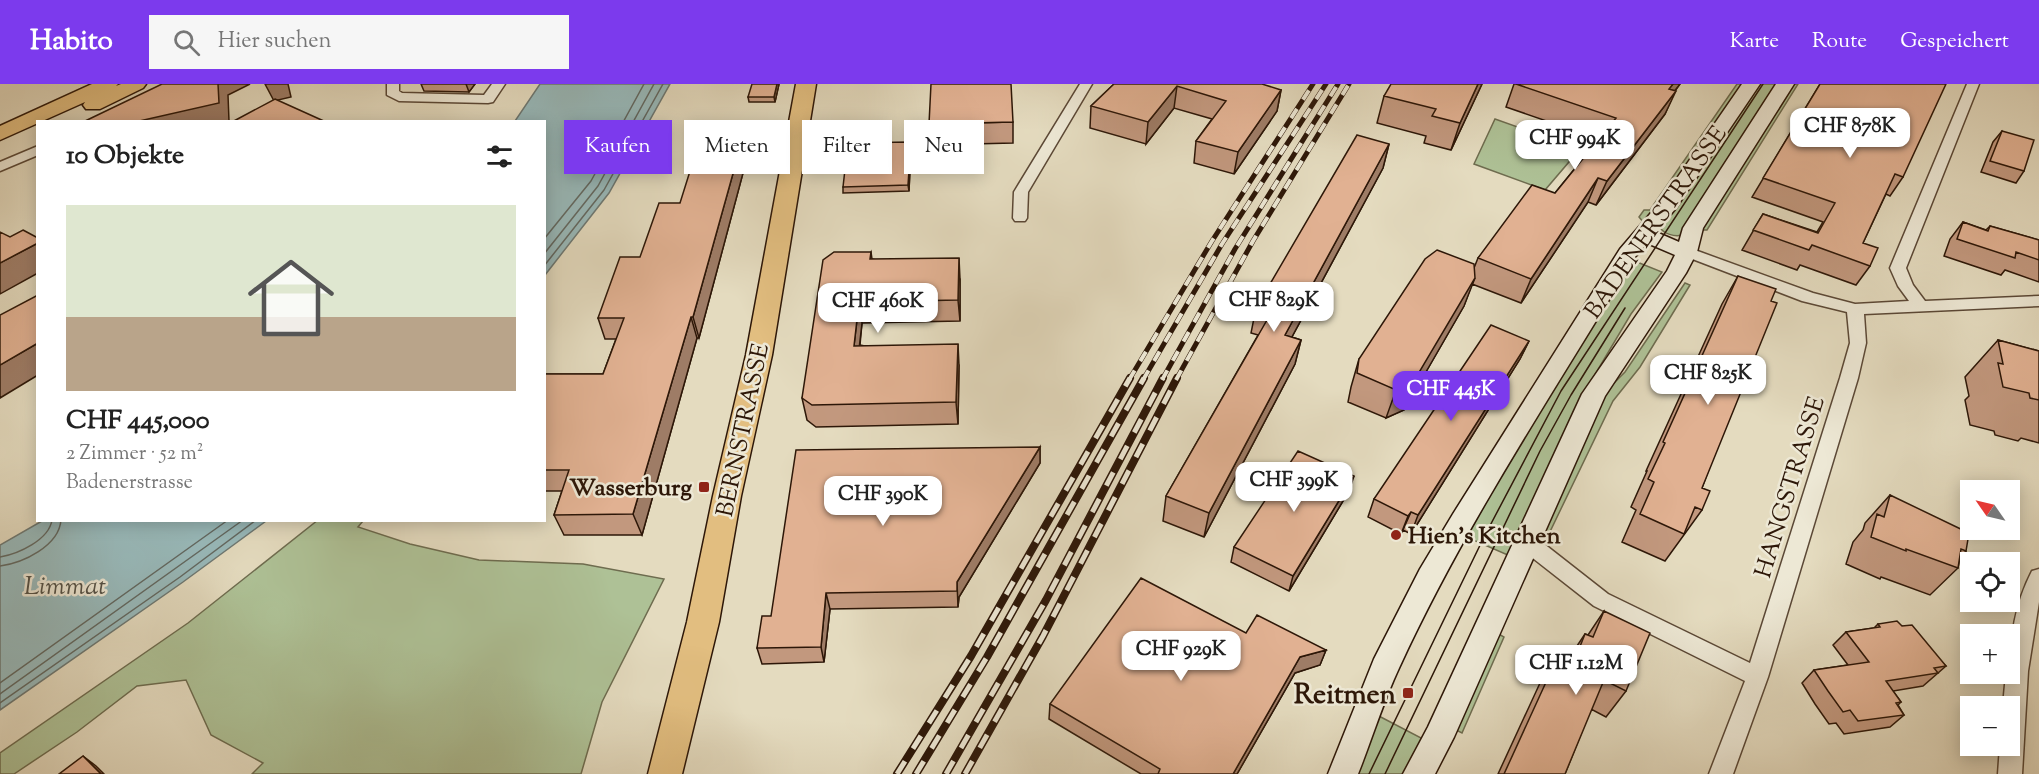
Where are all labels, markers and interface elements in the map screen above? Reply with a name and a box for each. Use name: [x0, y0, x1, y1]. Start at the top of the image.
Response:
search box: [149, 15, 569, 69]
text: Habito: [30, 22, 113, 62]
icon: search: [170, 26, 203, 59]
text: Hier suchen: [218, 26, 332, 58]
text: Karte: [1730, 27, 1779, 57]
text: Route: [1812, 27, 1867, 57]
text: Gespeichert: [1900, 27, 2009, 57]
pin: CHF 878K: [1788, 108, 1912, 159]
text: CHF 878K: [1804, 113, 1896, 142]
street label: BADENERSTRASSE: [1577, 119, 1736, 327]
chip: Kaufen: [564, 120, 672, 174]
chip: Mieten: [684, 120, 790, 174]
chip: Filter: [802, 120, 892, 174]
chip: Neu: [904, 120, 984, 174]
pin: CHF 994K: [1513, 120, 1637, 171]
text: CHF 994K: [1529, 125, 1621, 154]
text: 10 Objekte: [66, 138, 184, 175]
icon: filters: [483, 140, 516, 173]
icon: home: [237, 244, 345, 352]
pin: CHF 829K: [1212, 282, 1336, 333]
pin: CHF 460K: [816, 283, 940, 334]
text: CHF 829K: [1229, 287, 1319, 316]
text: CHF 460K: [832, 288, 924, 317]
street label: BERNSTRASSE: [709, 340, 779, 520]
pin: CHF 825K: [1646, 355, 1770, 406]
text: CHF 825K: [1664, 360, 1752, 389]
pin: CHF 445K: [1389, 371, 1513, 422]
text: CHF 445K: [1407, 376, 1495, 405]
street label: HANGSTRASSE: [1747, 392, 1835, 582]
text: CHF 445,000: [66, 403, 210, 440]
text: 2 Zimmer · 52 m²: [66, 440, 204, 469]
pin: CHF 399K: [1232, 462, 1356, 513]
text: CHF 399K: [1249, 467, 1339, 496]
text: Badenerstrasse: [66, 469, 193, 498]
place label: Wasserburg: [569, 472, 692, 506]
pin: CHF 390K: [821, 476, 945, 527]
marker: Wasserburg: [697, 480, 711, 494]
north arrow: [1960, 480, 2020, 540]
map controls: [1960, 480, 2020, 756]
text: CHF 390K: [838, 481, 928, 510]
place label: Hien's Kitchen: [1408, 520, 1562, 554]
marker: Hien's Kitchen: [1389, 528, 1403, 542]
button: locate: [1960, 552, 2020, 612]
water label: Limmat: [24, 569, 106, 606]
button: +: [1960, 624, 2020, 684]
pin: CHF 929K: [1119, 631, 1243, 682]
text: CHF 929K: [1136, 636, 1226, 665]
pin: CHF 1.12M: [1507, 645, 1645, 696]
text: CHF 1.12M: [1529, 650, 1623, 679]
place label: Reitmen: [1294, 676, 1396, 716]
marker: Reitmen: [1401, 686, 1415, 700]
button: −: [1960, 696, 2020, 756]

